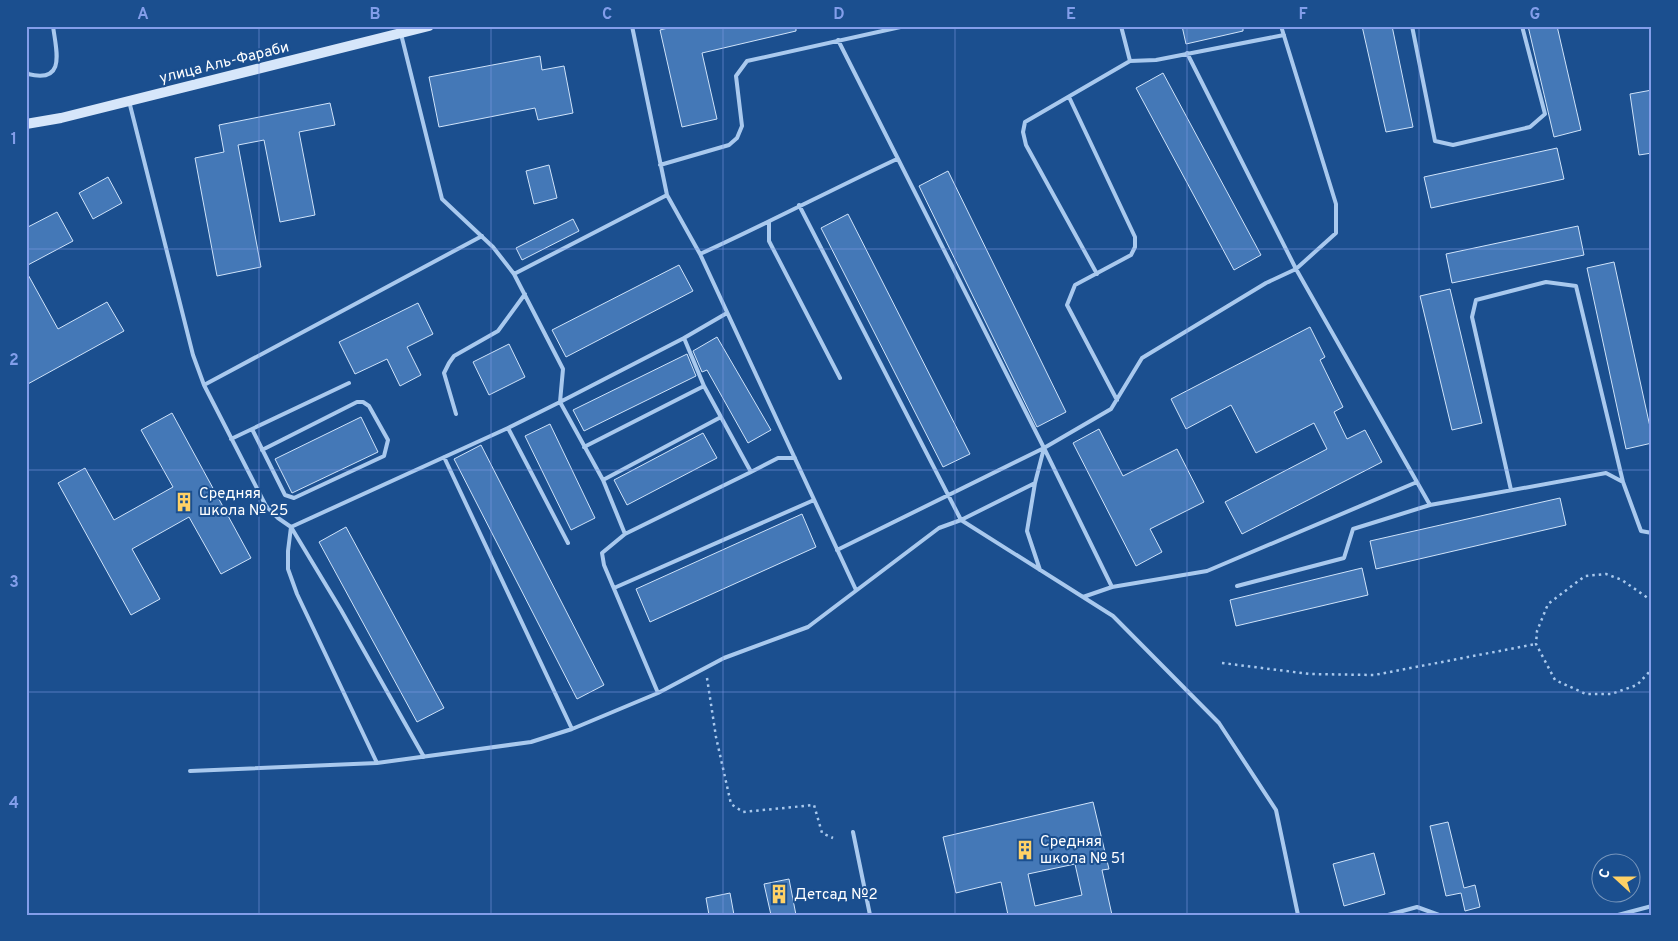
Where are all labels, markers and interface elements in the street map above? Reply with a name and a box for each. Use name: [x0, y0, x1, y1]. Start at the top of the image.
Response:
text: A: [137, 5, 149, 25]
text: B: [369, 5, 381, 25]
text: C: [602, 5, 612, 25]
text: D: [833, 5, 845, 25]
text: E: [1066, 5, 1076, 25]
text: F: [1298, 5, 1308, 25]
text: G: [1530, 5, 1540, 25]
street label: улица Аль-Фараби: [158, 38, 291, 89]
text: 1: [11, 130, 17, 150]
text: 2: [9, 351, 19, 371]
place label: Средняя школа № 25: [199, 485, 288, 521]
building icon: Средняя школа № 25: [173, 491, 195, 513]
text: 3: [9, 573, 19, 593]
text: 4: [9, 794, 19, 814]
place label: Средняя школа № 51: [1040, 833, 1126, 869]
building icon: Средняя школа № 51: [1014, 839, 1036, 861]
north arrow: [1590, 854, 1640, 904]
text: С: [1596, 867, 1615, 881]
building icon: Детсад №2: [768, 883, 790, 905]
place label: Детсад №2: [794, 886, 878, 905]

